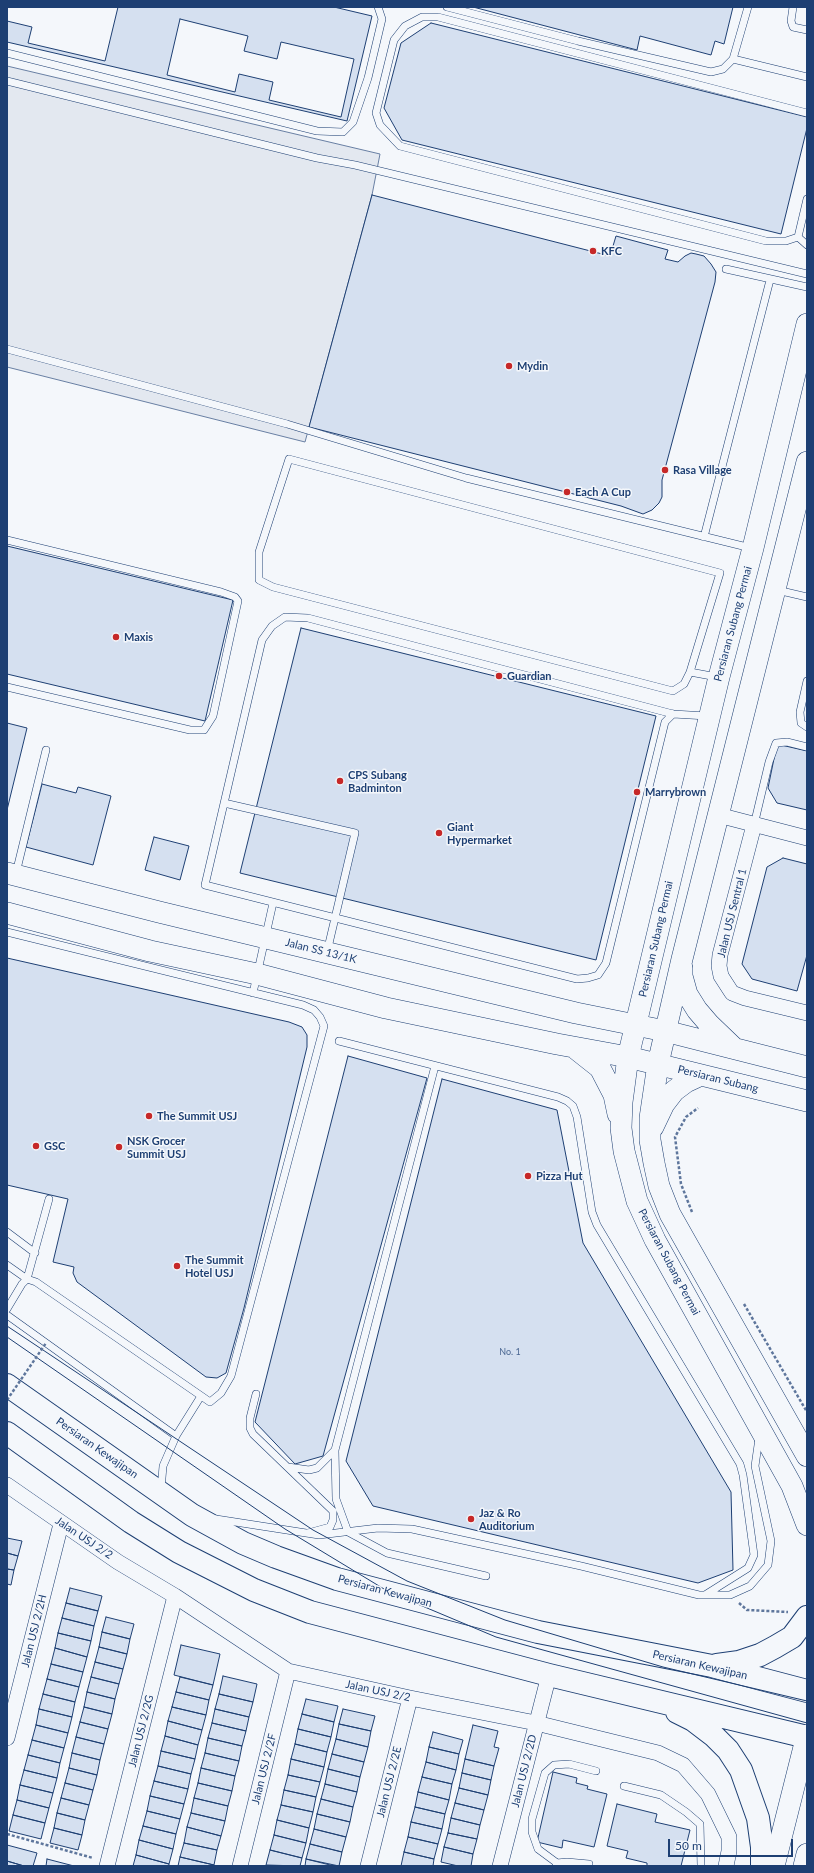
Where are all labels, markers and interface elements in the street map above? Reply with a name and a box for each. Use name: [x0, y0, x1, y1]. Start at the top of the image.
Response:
place label: KFC: [601, 244, 622, 258]
marker: KFC: [588, 246, 598, 256]
place label: Mydin: [517, 359, 548, 373]
marker: Mydin: [504, 361, 514, 371]
place label: Rasa Village: [673, 463, 732, 477]
marker: Rasa Village: [660, 465, 670, 475]
place label: Each A Cup: [575, 485, 631, 499]
marker: Each A Cup: [562, 487, 572, 497]
street label: Persiaran Subang Permai: [711, 565, 755, 683]
place label: Maxis: [124, 630, 153, 644]
marker: Maxis: [111, 632, 121, 642]
place label: Guardian: [507, 669, 551, 683]
marker: Guardian: [494, 671, 504, 681]
place label: CPS Subang Badminton: [348, 768, 407, 794]
marker: CPS Subang Badminton: [335, 776, 345, 786]
place label: Marrybrown: [645, 785, 706, 799]
marker: Marrybrown: [632, 787, 642, 797]
place label: Giant Hypermarket: [447, 820, 512, 846]
marker: Giant Hypermarket: [434, 828, 444, 838]
street label: Jalan USJ Sentral 1: [715, 867, 749, 959]
street label: Persiaran Subang Permai: [636, 880, 676, 998]
street label: Jalan SS 13/1K: [284, 936, 358, 966]
street label: Persiaran Subang: [676, 1063, 760, 1095]
place label: The Summit USJ: [157, 1109, 237, 1123]
marker: The Summit USJ: [144, 1111, 154, 1121]
place label: NSK Grocer Summit USJ: [127, 1134, 186, 1160]
place label: GSC: [44, 1139, 65, 1153]
marker: GSC: [31, 1141, 41, 1151]
marker: NSK Grocer Summit USJ: [114, 1142, 124, 1152]
place label: Pizza Hut: [536, 1169, 583, 1183]
marker: Pizza Hut: [523, 1171, 533, 1181]
street label: Persiaran Subang Permai: [635, 1206, 703, 1318]
place label: The Summit Hotel USJ: [185, 1253, 244, 1279]
marker: The Summit Hotel USJ: [172, 1261, 182, 1271]
house number: No. 1: [499, 1347, 521, 1357]
street label: Persiaran Kewajipan: [53, 1415, 141, 1481]
place label: Jaz & Ro Auditorium: [479, 1506, 534, 1532]
street label: Jalan USJ 2/2: [53, 1514, 115, 1562]
marker: Jaz & Ro Auditorium: [466, 1514, 476, 1524]
street label: Persiaran Kewajipan: [336, 1572, 434, 1610]
street label: Jalan USJ 2/2H: [19, 1593, 49, 1669]
street label: Persiaran Kewajipan: [651, 1648, 749, 1682]
street label: Jalan USJ 2/2: [344, 1678, 412, 1704]
street label: Jalan USJ 2/2G: [126, 1693, 156, 1769]
street label: Jalan USJ 2/2F: [249, 1732, 279, 1806]
street label: Jalan USJ 2/2D: [509, 1733, 539, 1809]
street label: Jalan USJ 2/2E: [374, 1745, 404, 1819]
scale bar: [670, 1831, 795, 1857]
text: 50 m: [675, 1838, 702, 1853]

